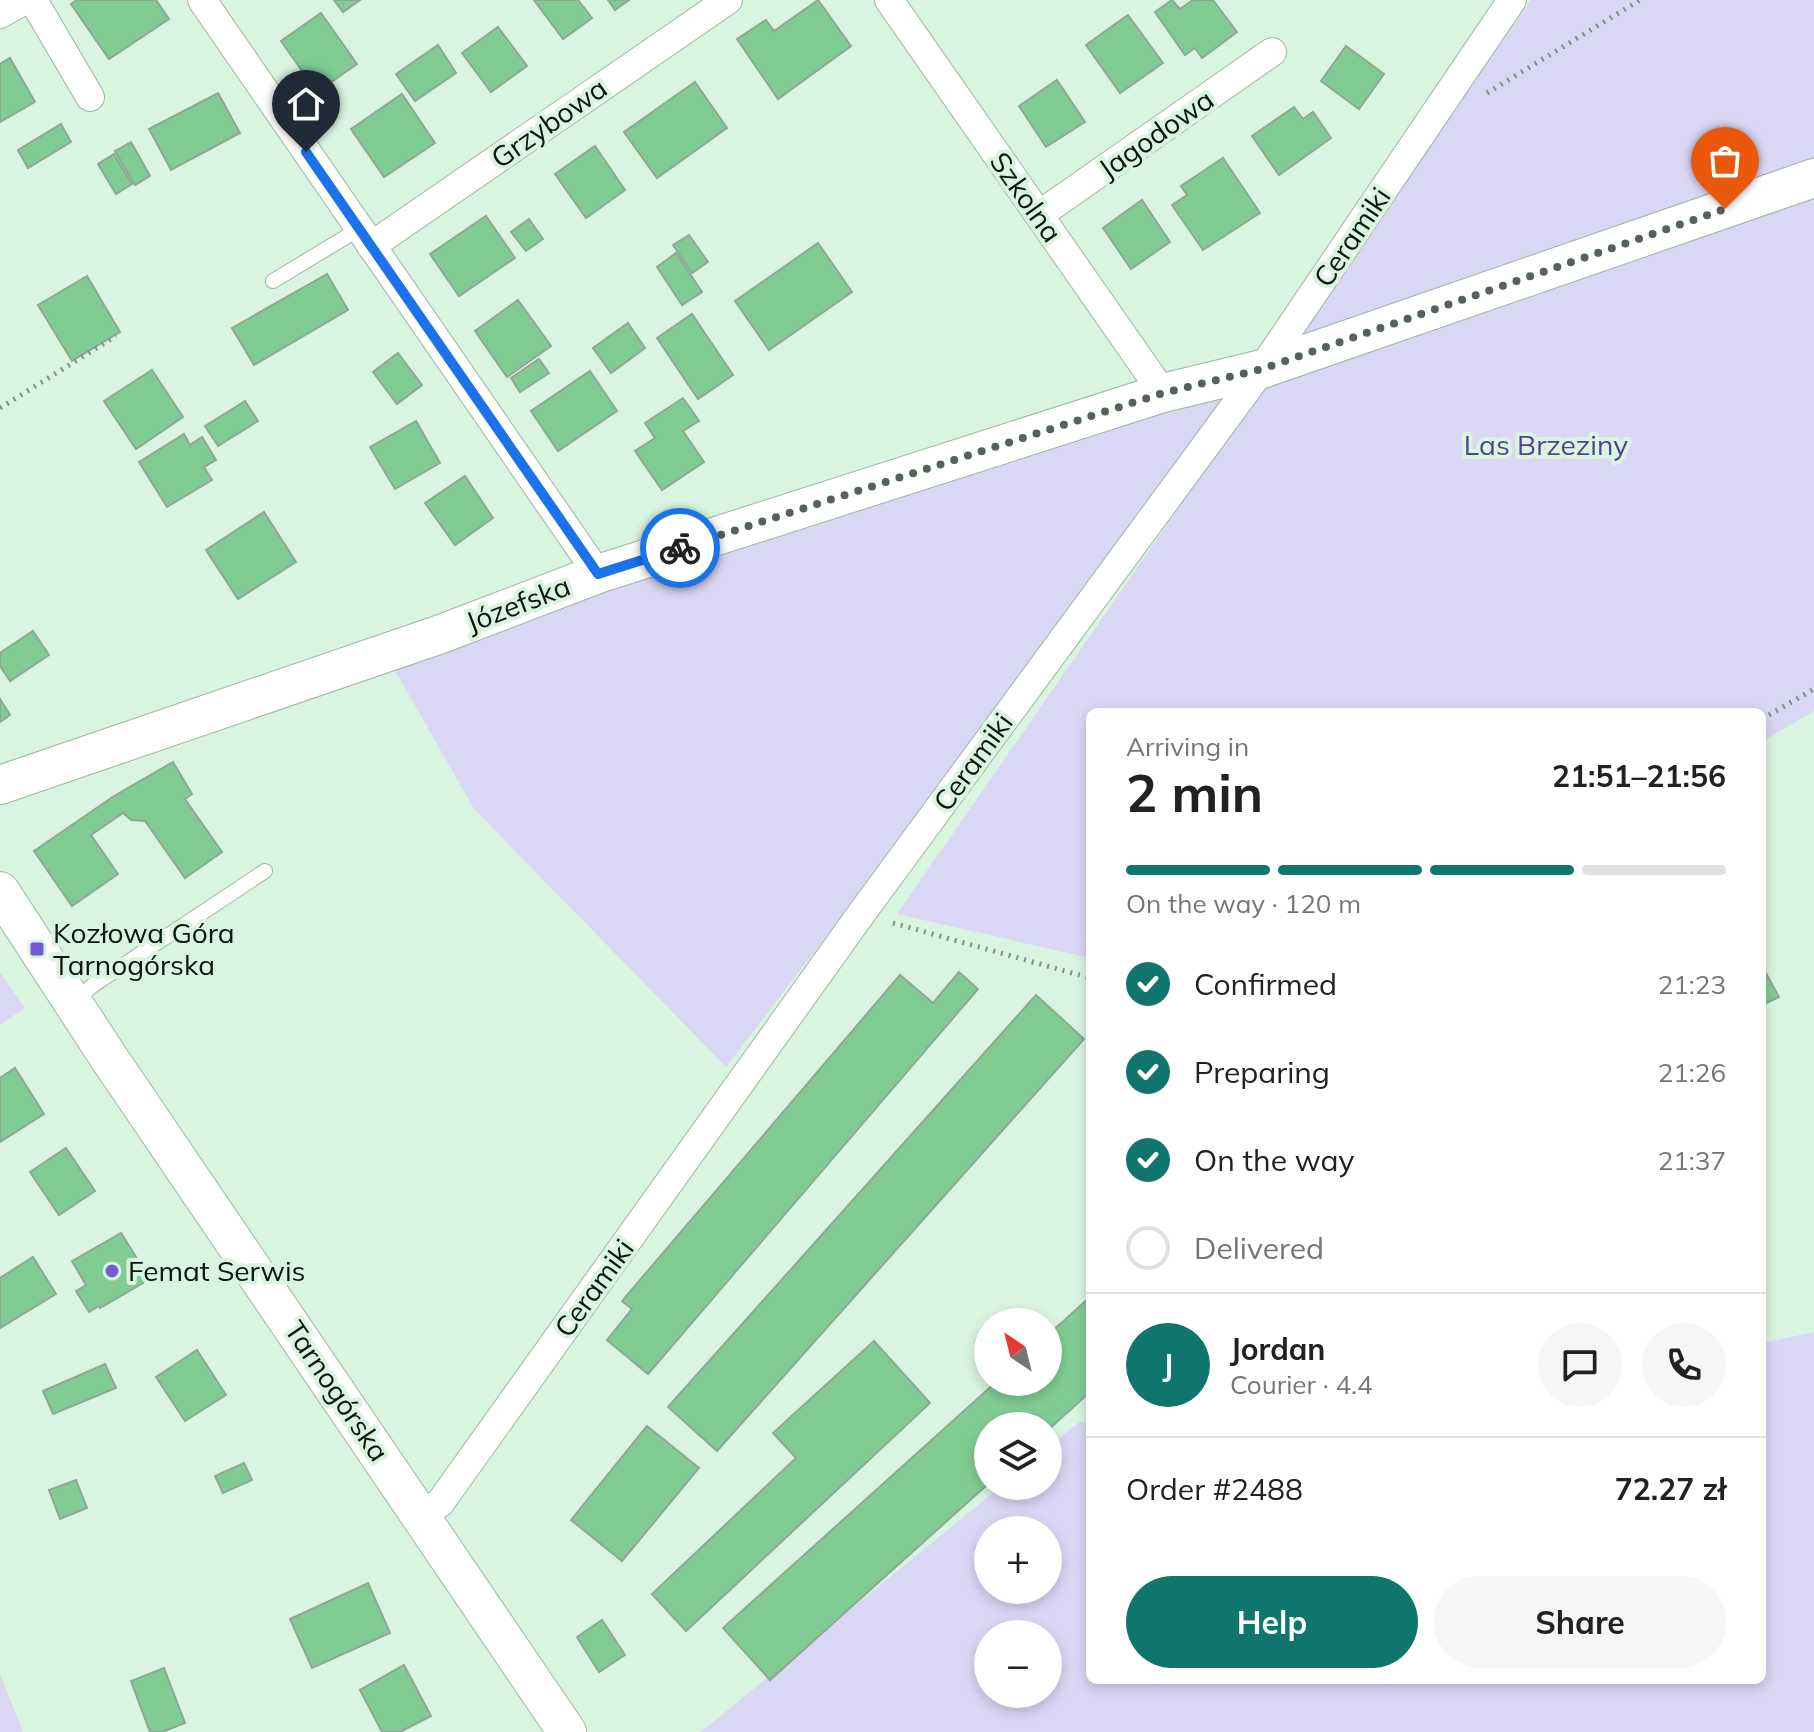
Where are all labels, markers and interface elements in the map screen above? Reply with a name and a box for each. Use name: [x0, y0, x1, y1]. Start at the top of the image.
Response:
pin: [272, 70, 340, 152]
street label: Grzybowa: [484, 70, 613, 175]
street label: Jagodowa: [1091, 81, 1220, 186]
icon: home: [284, 82, 328, 126]
pin: [1691, 127, 1759, 209]
icon: bag: [1703, 139, 1747, 183]
street label: Szkolna: [983, 145, 1070, 248]
street label: Ceramiki: [1306, 180, 1398, 293]
park label: Las Brzeziny: [1464, 427, 1628, 462]
courier: [640, 508, 720, 588]
icon: bike: [658, 526, 702, 570]
street label: Józefska: [461, 568, 575, 639]
street label: Ceramiki: [925, 706, 1020, 818]
text: Arriving in: [1126, 730, 1249, 763]
text: 21:51–21:56: [1552, 757, 1726, 795]
text: 2 min: [1126, 760, 1263, 825]
text: On the way · 120 m: [1126, 887, 1361, 920]
place label: Kozłowa Góra Tarnogórska: [53, 915, 235, 982]
marker: Kozłowa Góra Tarnogórska: [28, 940, 46, 958]
icon: check: [1126, 962, 1170, 1006]
text: Confirmed: [1194, 965, 1337, 1003]
text: 21:23: [1658, 968, 1726, 1001]
icon: check: [1126, 1050, 1170, 1094]
text: Preparing: [1194, 1053, 1330, 1091]
text: 21:26: [1658, 1056, 1726, 1089]
icon: check: [1126, 1138, 1170, 1182]
text: On the way: [1194, 1141, 1354, 1179]
text: 21:37: [1658, 1144, 1726, 1177]
text: Delivered: [1194, 1229, 1324, 1267]
street label: Ceramiki: [546, 1232, 641, 1344]
place label: Femat Serwis: [128, 1253, 306, 1288]
marker: Femat Serwis: [103, 1262, 121, 1280]
north arrow: [974, 1308, 1062, 1396]
map controls: [974, 1308, 1062, 1708]
street label: Tarnogórska: [278, 1314, 397, 1468]
button: chat: [1538, 1323, 1622, 1407]
button: phone: [1642, 1323, 1726, 1407]
text: Jordan: [1230, 1330, 1325, 1368]
text: J: [1163, 1346, 1173, 1384]
text: Courier · 4.4: [1230, 1368, 1373, 1401]
button: layers: [974, 1412, 1062, 1500]
text: Order #2488: [1126, 1470, 1303, 1508]
text: 72.27 zł: [1615, 1470, 1726, 1508]
button: +: [974, 1516, 1062, 1604]
button: Help: [1126, 1576, 1418, 1668]
button: Share: [1434, 1576, 1726, 1668]
button: −: [974, 1620, 1062, 1708]

